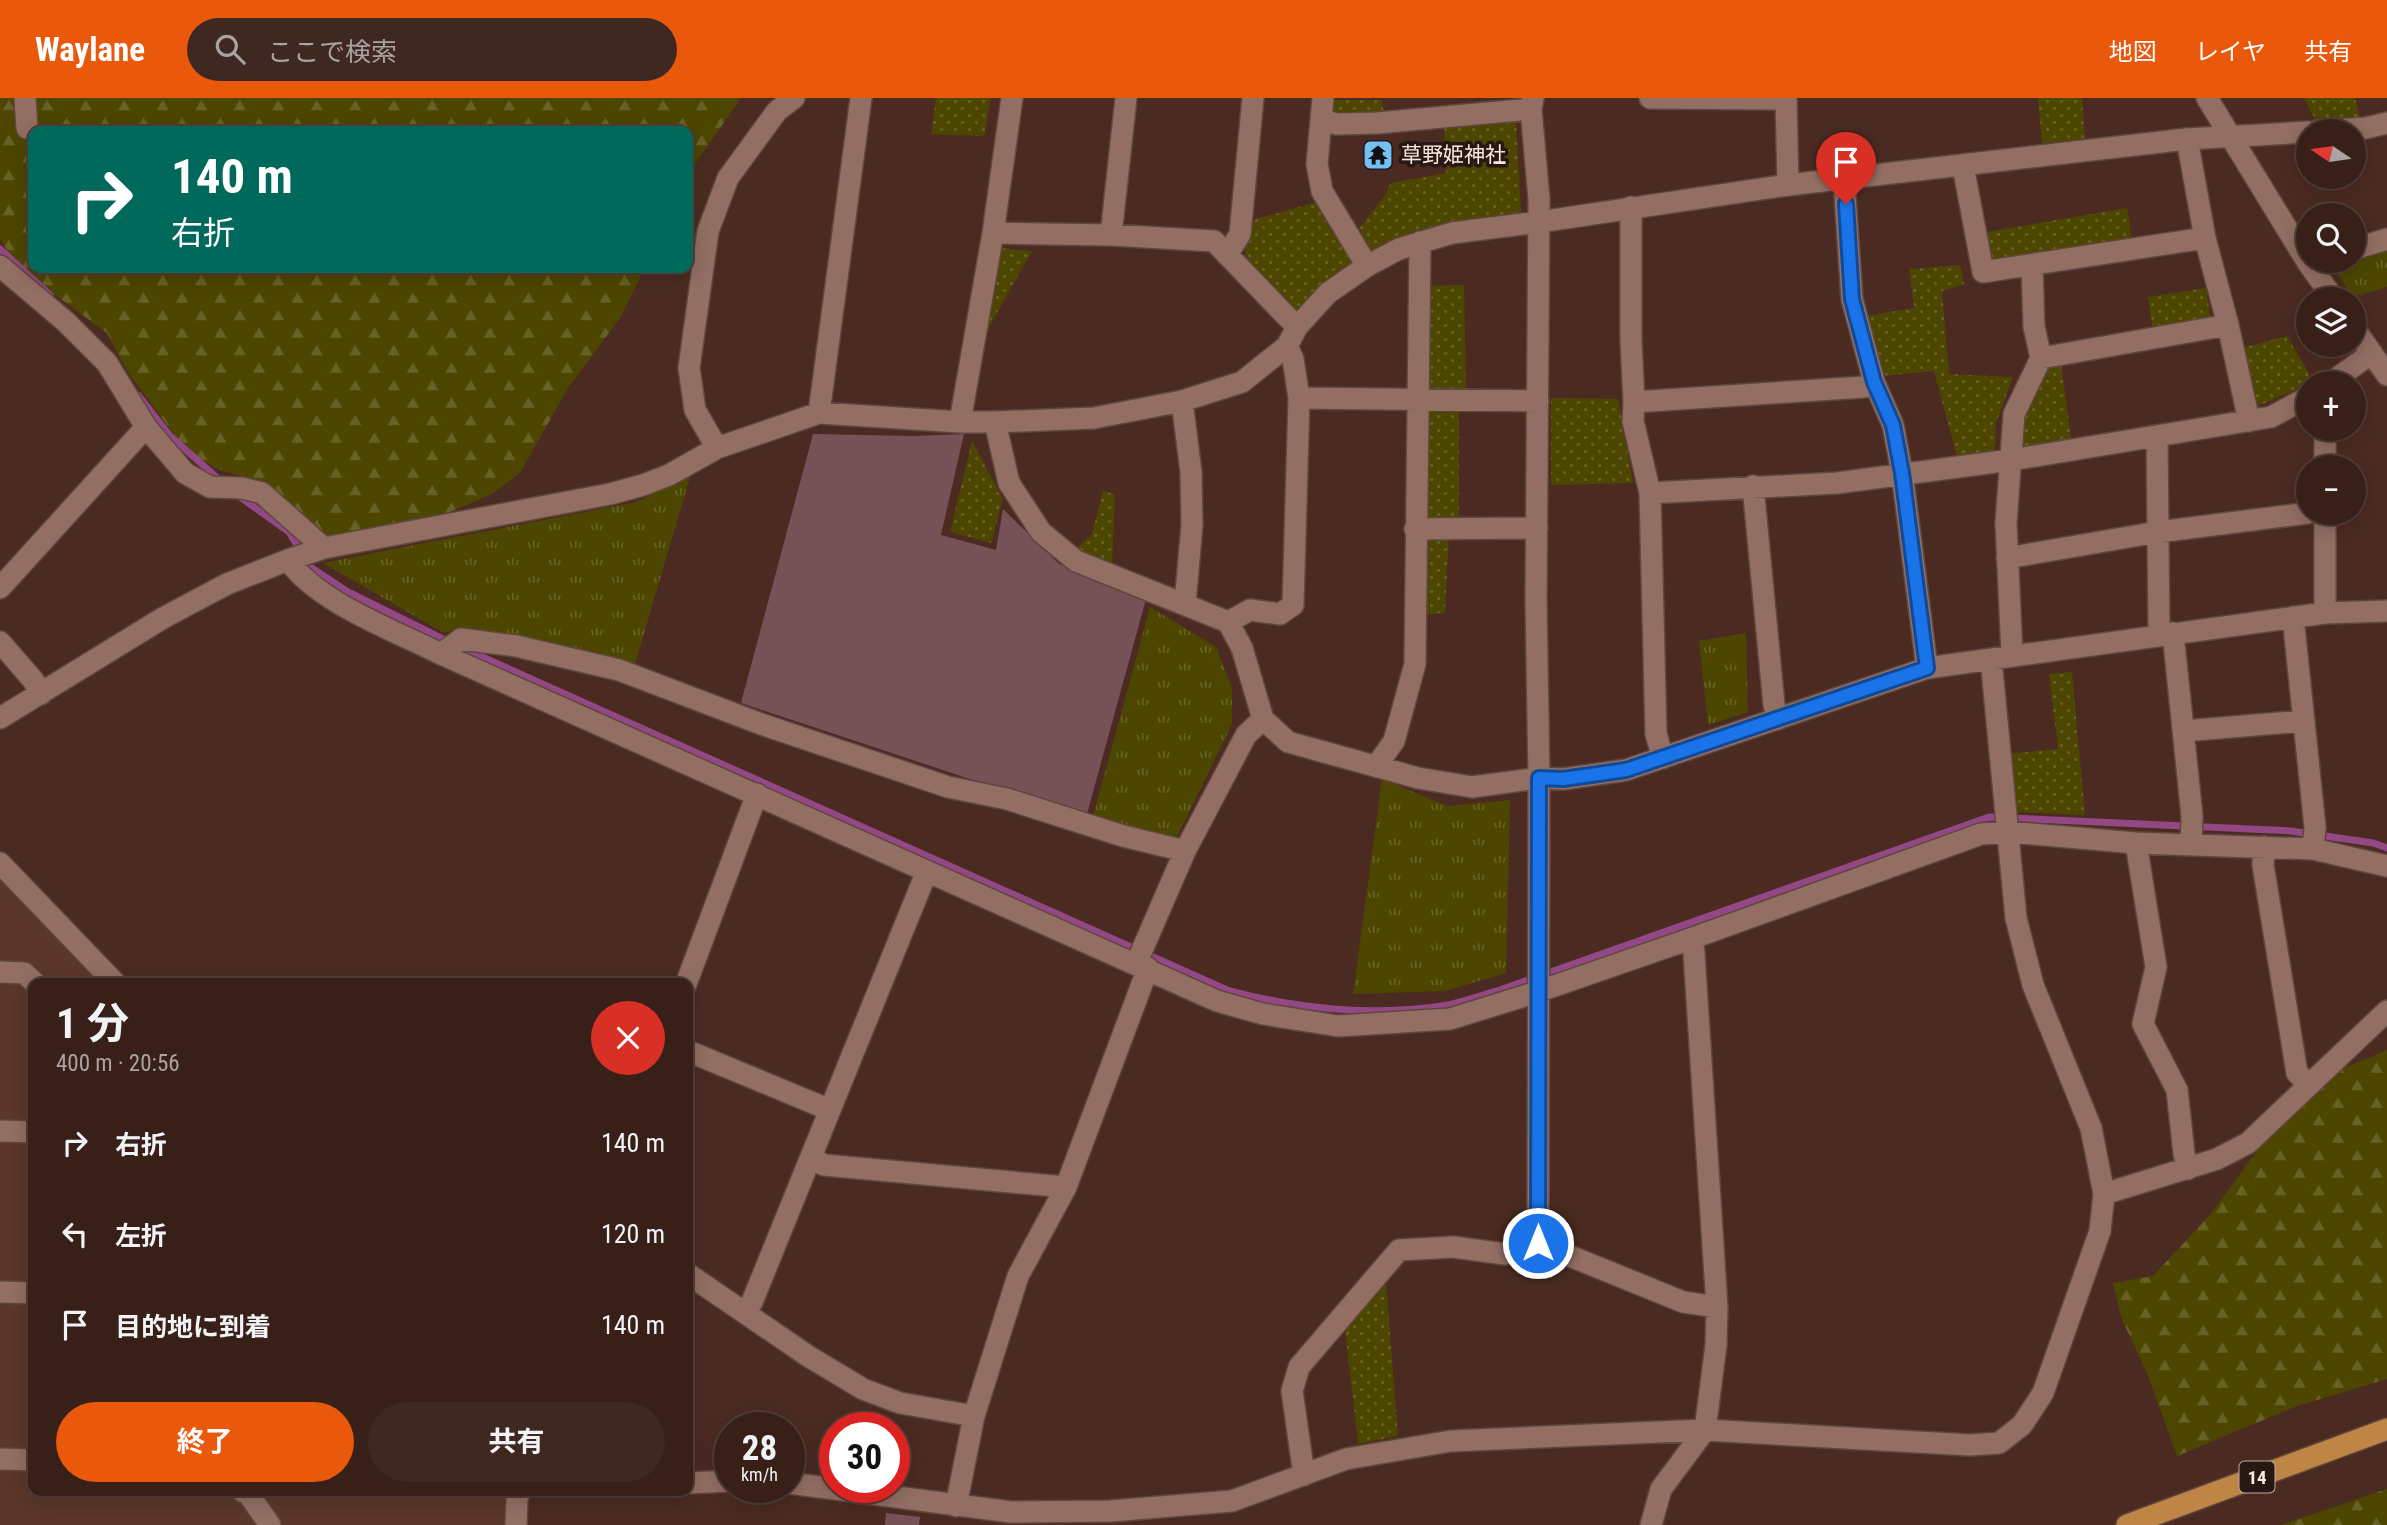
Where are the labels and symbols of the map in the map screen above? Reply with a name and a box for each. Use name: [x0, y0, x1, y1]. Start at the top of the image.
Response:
north arrow: [2296, 119, 2366, 189]
pin: [1816, 132, 1876, 204]
temple icon: 草野姫神社: [1361, 138, 1395, 172]
place label: 草野姫神社: [1401, 143, 1506, 167]
position arrow: [1501, 1206, 1575, 1280]
speed limit sign: 30: [819, 1412, 910, 1503]
road number: 14: [2240, 1462, 2274, 1492]

